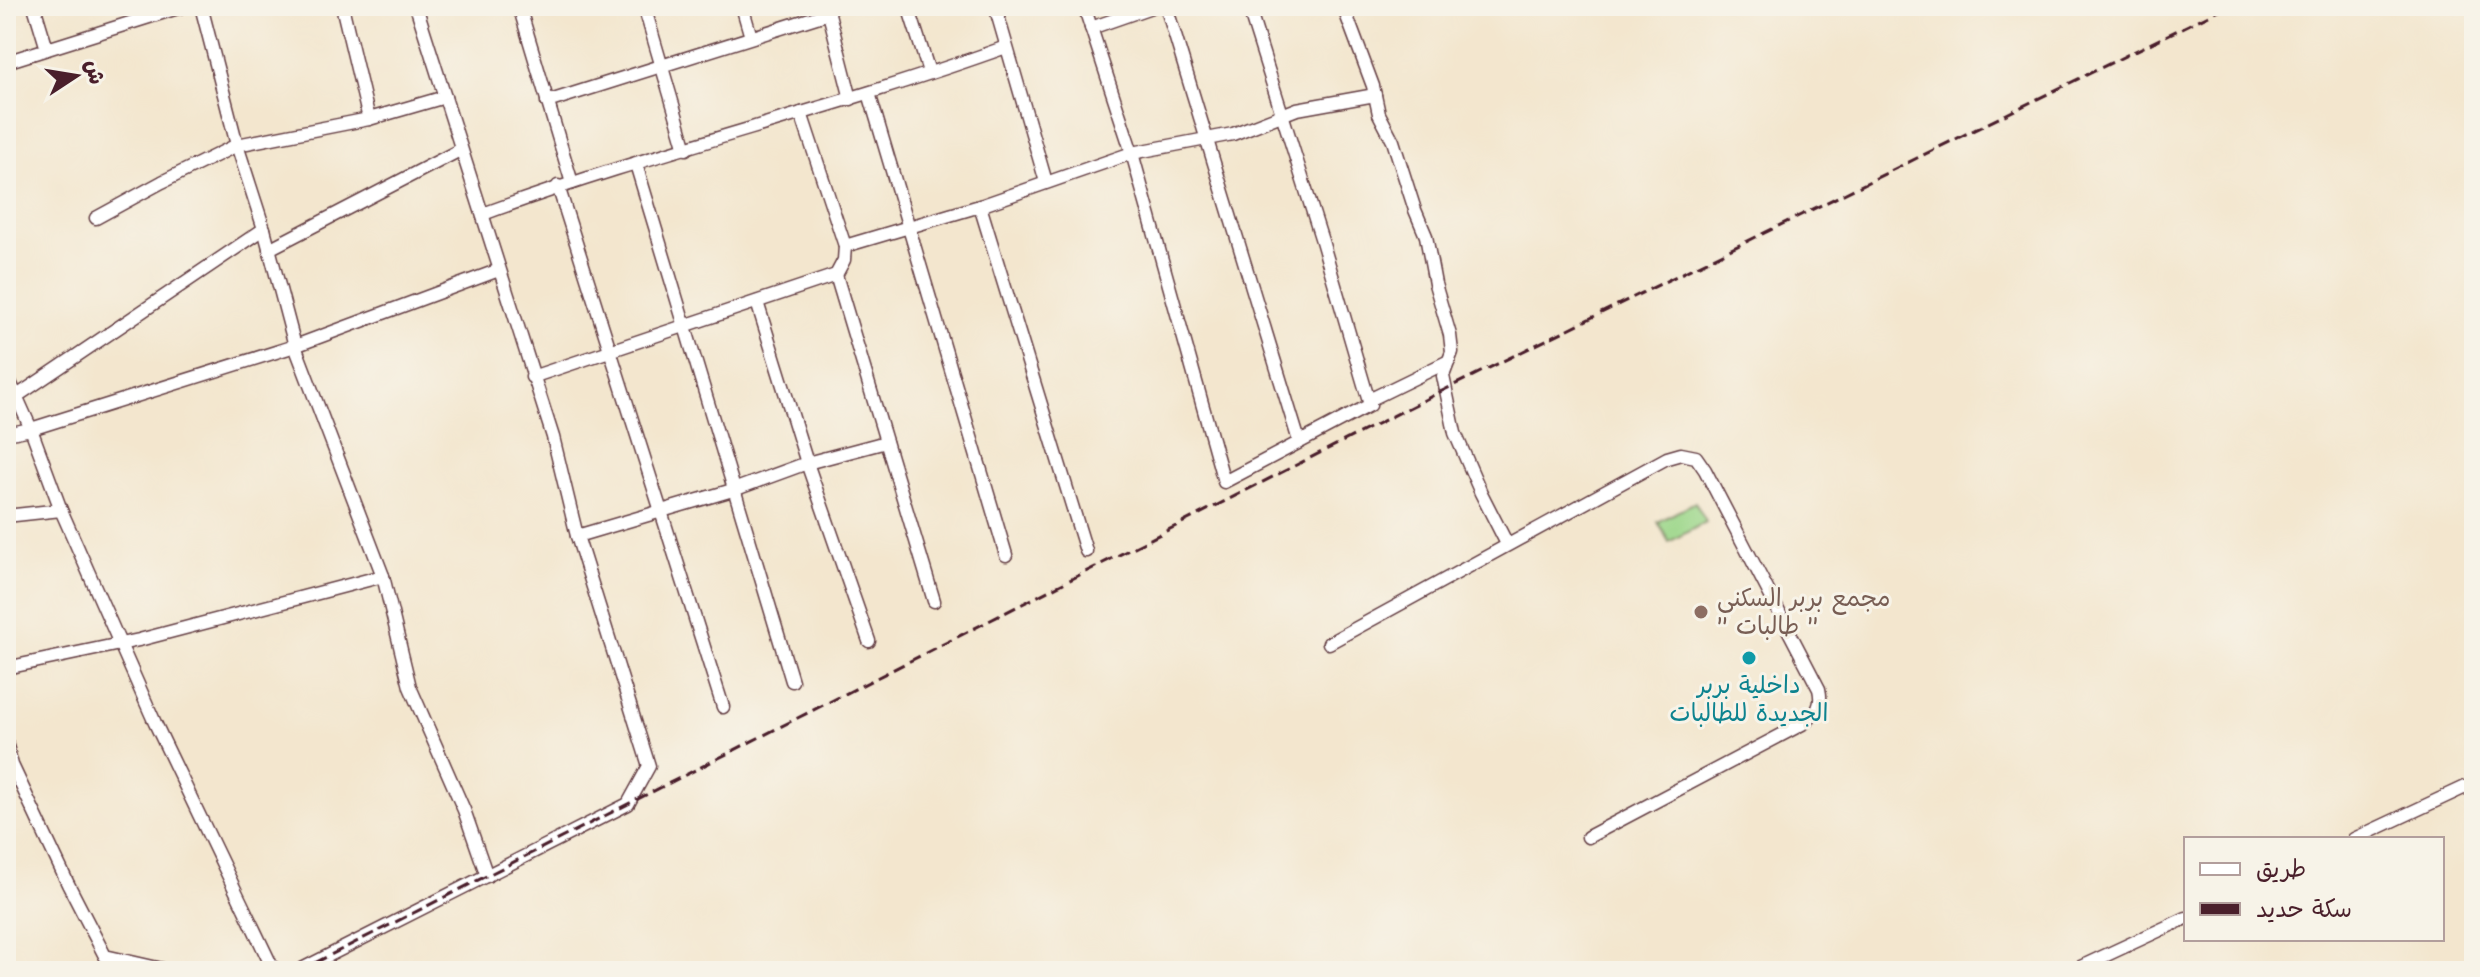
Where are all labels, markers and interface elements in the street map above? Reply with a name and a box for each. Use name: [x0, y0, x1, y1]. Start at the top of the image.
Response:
north arrow: [36, 36, 116, 116]
text: ش: [78, 57, 112, 87]
place label: مجمع بربر السكني " طالبات ": [1717, 582, 1891, 642]
marker: مجمع بربر السكني " طالبات ": [1692, 603, 1710, 621]
marker: داخلية بربر الجديدة للطالبات: [1740, 649, 1758, 667]
place label: داخلية بربر الجديدة للطالبات: [1670, 669, 1828, 729]
legend: [2184, 837, 2444, 941]
text: طريق: [2256, 853, 2306, 885]
text: سكة حديد: [2256, 893, 2352, 925]

